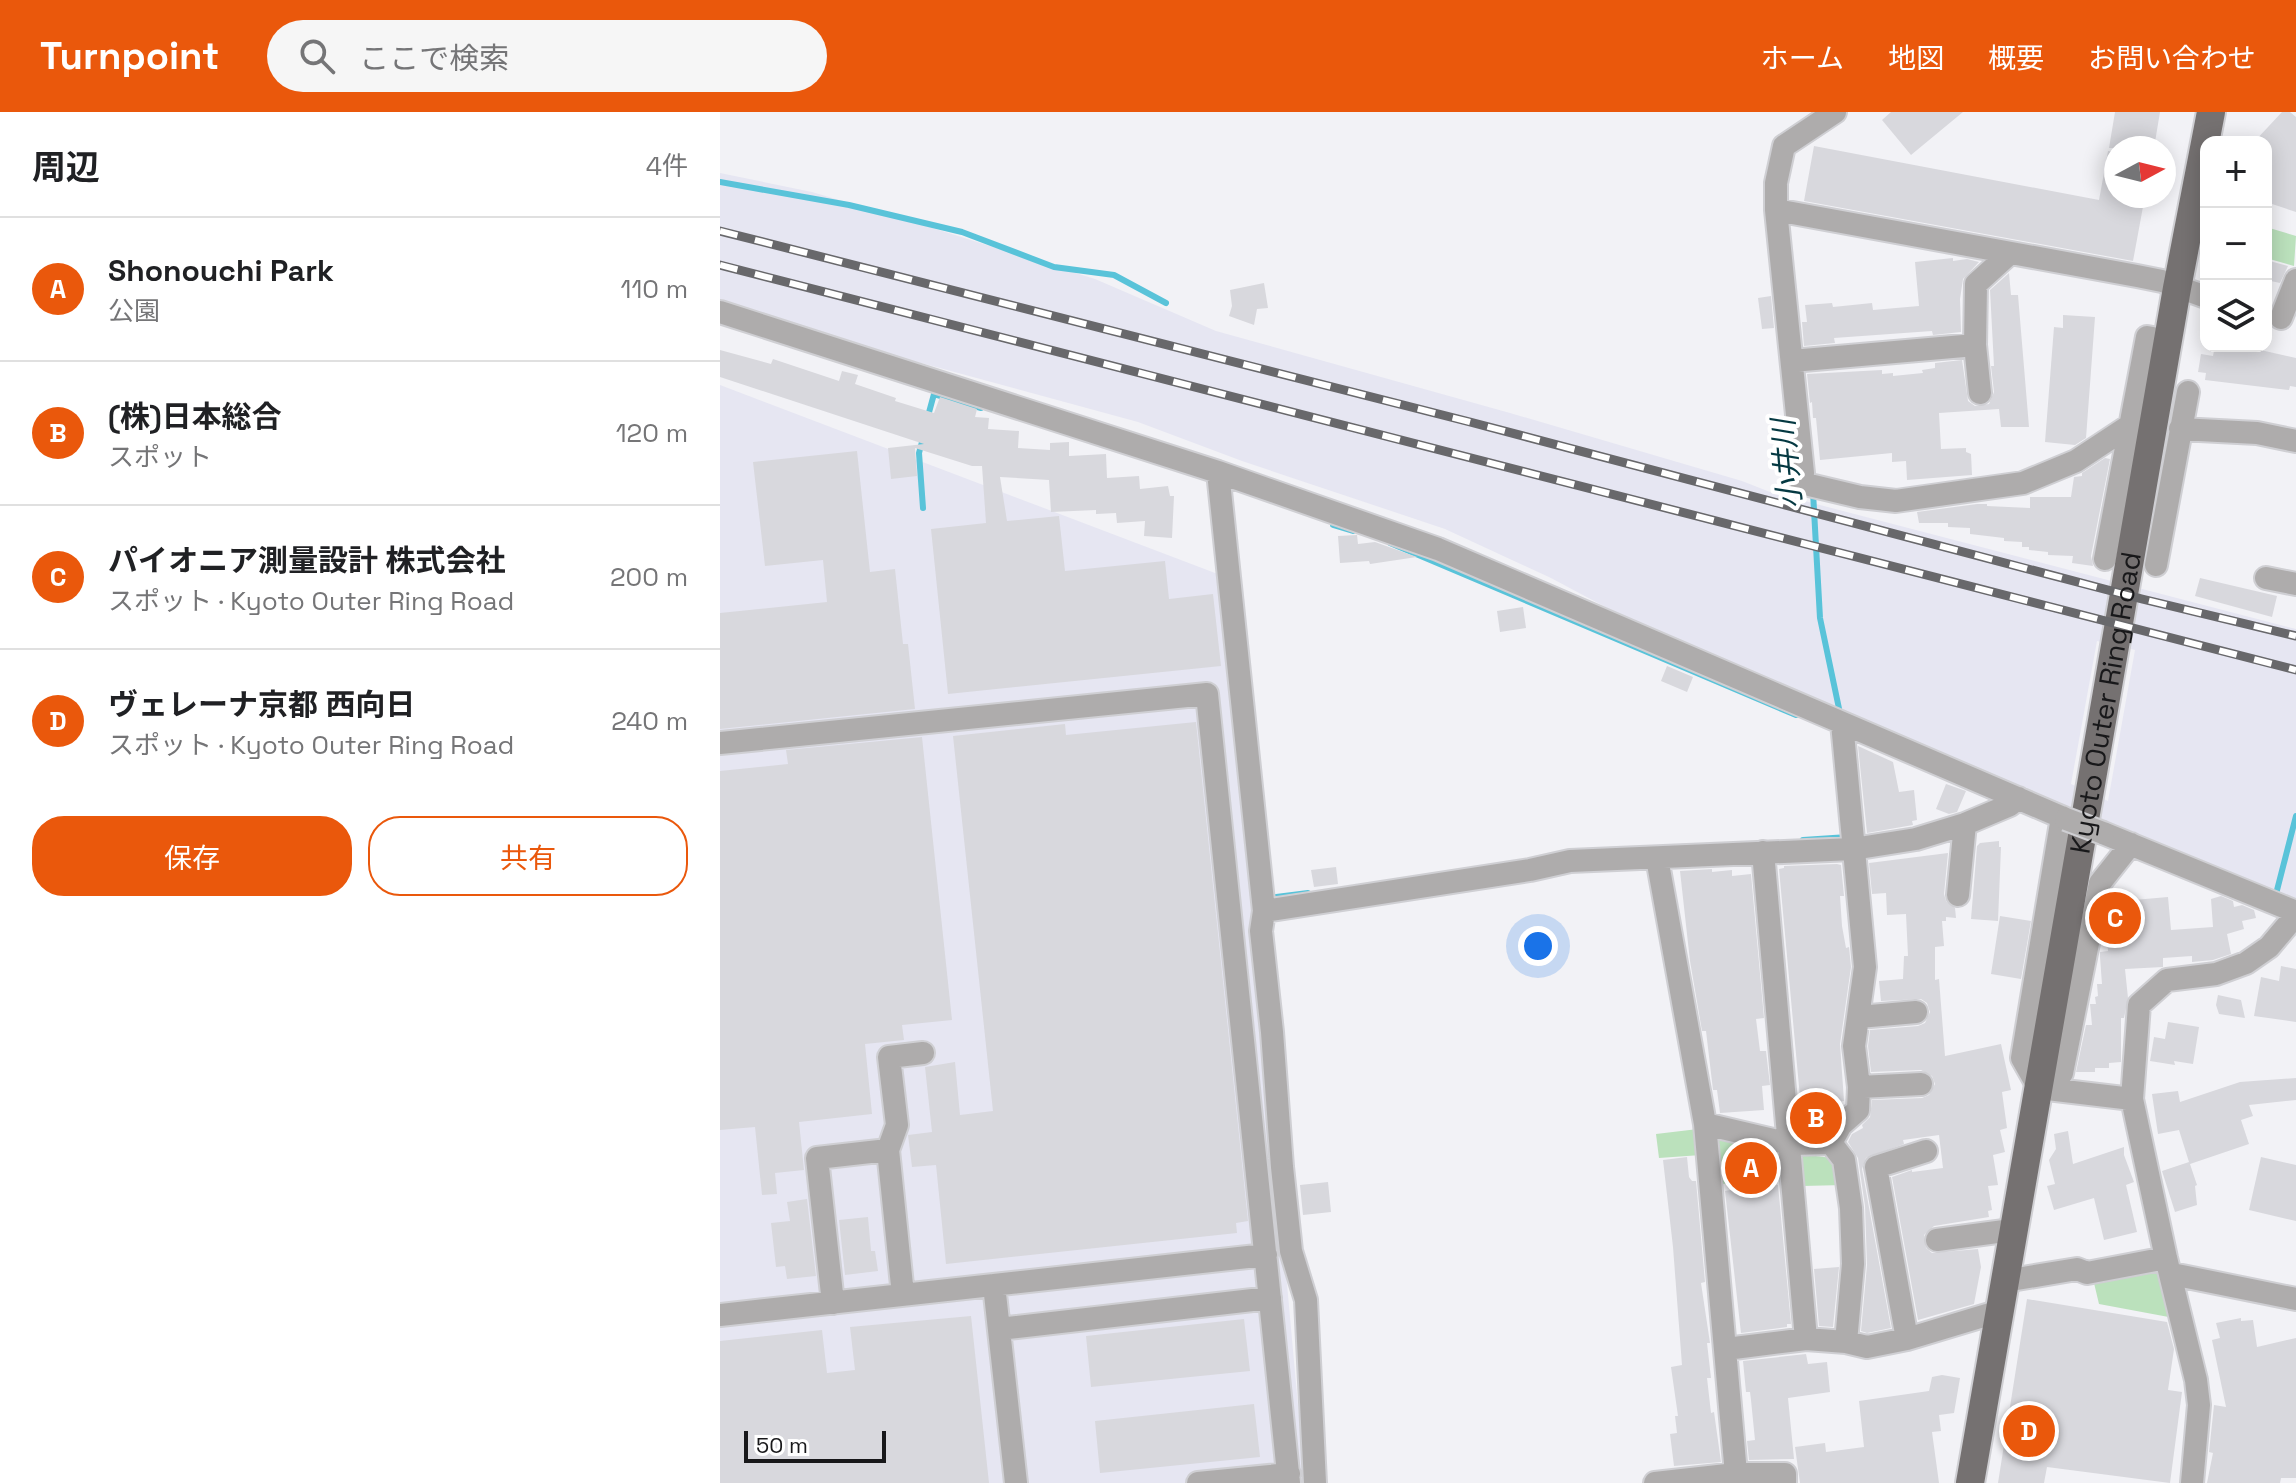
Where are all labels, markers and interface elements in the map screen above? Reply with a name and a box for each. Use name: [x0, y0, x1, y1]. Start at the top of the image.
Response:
search box: [267, 20, 827, 92]
text: Turnpoint: [40, 32, 219, 80]
icon: search: [295, 34, 339, 78]
text: ここで検索: [359, 39, 509, 78]
text: ホーム: [1761, 40, 1844, 76]
text: 地図: [1888, 40, 1944, 76]
text: 概要: [1988, 40, 2044, 76]
text: お問い合わせ: [2088, 40, 2256, 76]
north arrow: [2104, 136, 2176, 208]
map controls: [2200, 136, 2272, 352]
button: +: [2200, 136, 2272, 208]
text: 周辺: [32, 146, 100, 189]
text: 4件: [646, 149, 688, 183]
button: −: [2200, 208, 2272, 280]
text: Shonouchi Park: [108, 251, 334, 290]
text: A: [50, 272, 66, 306]
text: 110 m: [621, 272, 688, 306]
button: layers: [2200, 280, 2272, 352]
text: 公園: [108, 294, 160, 328]
text: (株)日本総合: [108, 397, 282, 436]
water label: 小井川: [1763, 415, 1810, 511]
text: B: [49, 416, 67, 450]
text: 120 m: [616, 416, 688, 450]
text: スポット: [108, 440, 212, 474]
text: パイオニア測量設計 株式会社: [108, 541, 506, 580]
street label: Kyoto Outer Ring Road: [2061, 549, 2149, 856]
text: C: [50, 560, 66, 594]
text: 200 m: [610, 560, 688, 594]
text: スポット · Kyoto Outer Ring Road: [108, 584, 514, 618]
text: ヴェレーナ京都 西向日: [108, 685, 416, 724]
text: D: [49, 704, 67, 738]
text: 240 m: [611, 704, 688, 738]
text: スポット · Kyoto Outer Ring Road: [108, 728, 514, 762]
button: 保存: [32, 816, 352, 896]
button: 共有: [368, 816, 688, 896]
pin: C: [2089, 888, 2141, 948]
your location: [1518, 926, 1558, 966]
pin: B: [1790, 1088, 1842, 1148]
pin: A: [1725, 1138, 1777, 1198]
pin: D: [2003, 1401, 2055, 1461]
scale bar: [744, 1427, 886, 1463]
text: 50 m: [756, 1431, 808, 1459]

